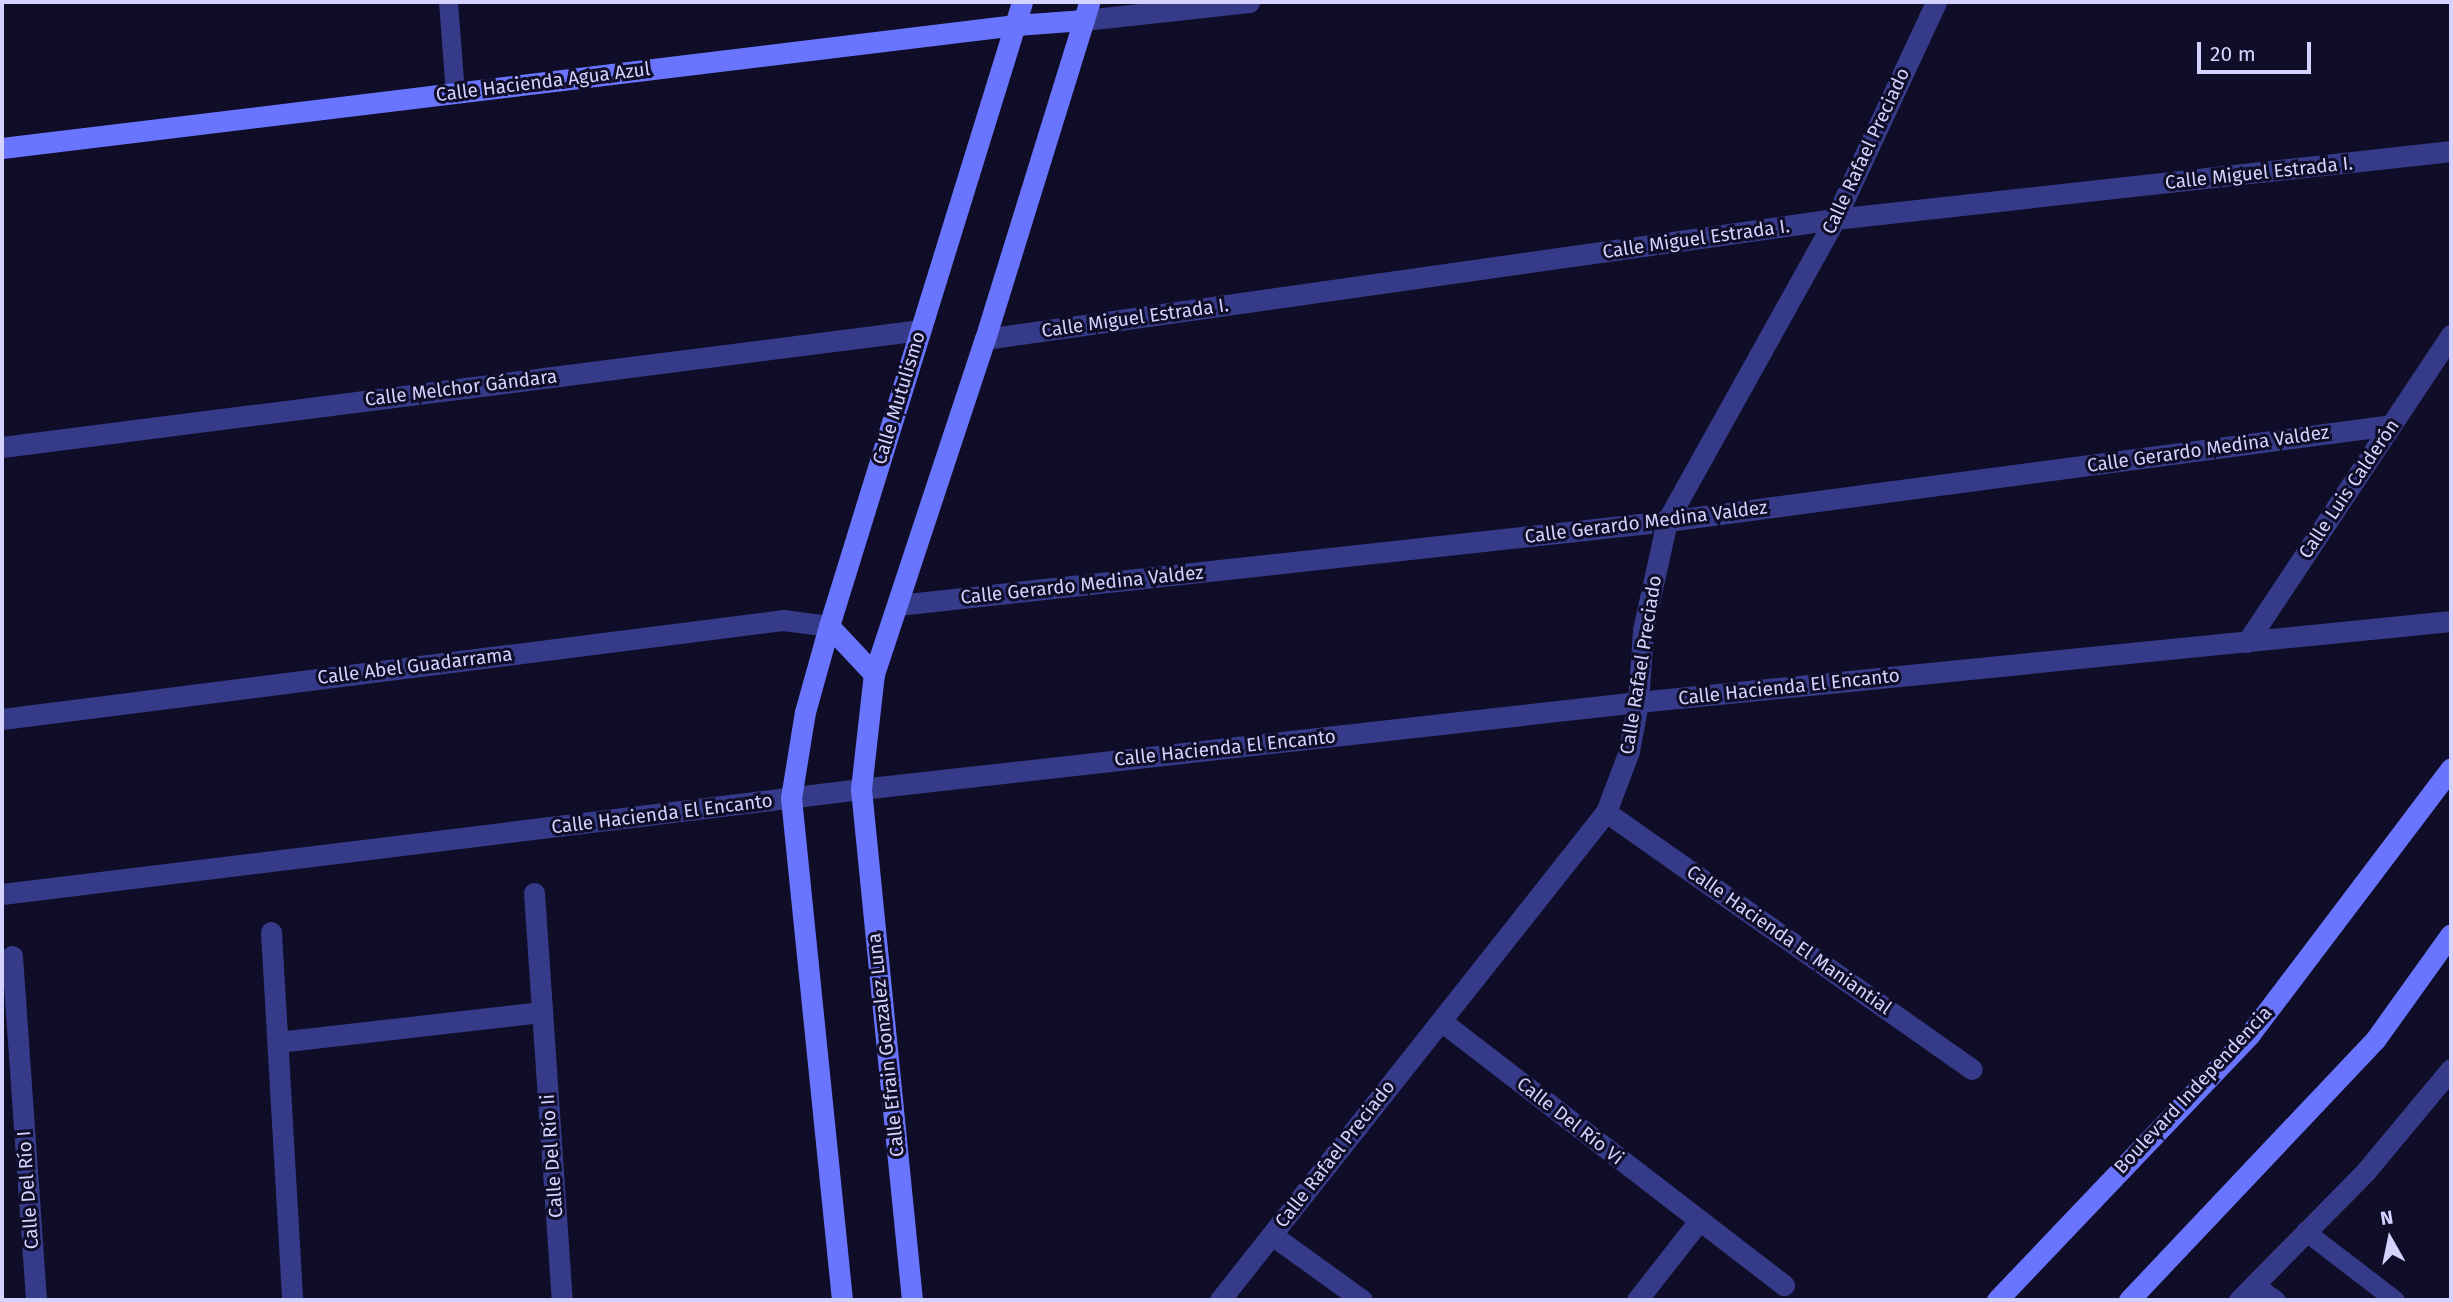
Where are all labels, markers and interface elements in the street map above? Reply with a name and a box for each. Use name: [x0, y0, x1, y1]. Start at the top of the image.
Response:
scale bar: [2201, 28, 2315, 72]
text: 20 m: [2210, 41, 2256, 67]
street label: Calle Hacienda Agua Azul: [435, 58, 651, 106]
street label: Calle Rafael Preciado: [1817, 64, 1915, 238]
street label: Calle Miguel Estrada I.: [2164, 152, 2354, 194]
street label: Calle Miguel Estrada I.: [1601, 215, 1791, 263]
street label: Calle Miguel Estrada I.: [1040, 294, 1230, 342]
street label: Calle Mutulismo: [868, 329, 930, 467]
street label: Calle Melchor Gándara: [364, 365, 558, 411]
street label: Calle Luis Calderón: [2294, 415, 2404, 563]
street label: Calle Gerardo Medina Valdez: [2085, 421, 2331, 477]
street label: Calle Gerardo Medina Valdez: [1523, 496, 1769, 548]
street label: Calle Gerardo Medina Valdez: [959, 561, 1205, 609]
street label: Calle Rafael Preciado: [1616, 574, 1666, 756]
street label: Calle Abel Guadarrama: [316, 643, 514, 689]
street label: Calle Hacienda El Encanto: [1677, 664, 1901, 710]
street label: Calle Hacienda El Encanto: [1113, 725, 1337, 771]
street label: Calle Hacienda El Encanto: [550, 789, 774, 839]
street label: Calle Hacienda El Maniantial: [1682, 861, 1896, 1019]
street label: Calle Efrain Gonzalez Luna: [863, 932, 909, 1158]
street label: Boulevard Independencia: [2109, 1001, 2277, 1179]
street label: Calle Del Río Vi: [1512, 1072, 1628, 1170]
street label: Calle Rafael Preciado: [1270, 1076, 1400, 1232]
street label: Calle Del Río Ii: [536, 1093, 568, 1219]
street label: Calle Del Río I: [12, 1130, 44, 1250]
north arrow: [2355, 1204, 2425, 1274]
text: N: [2379, 1205, 2395, 1230]

